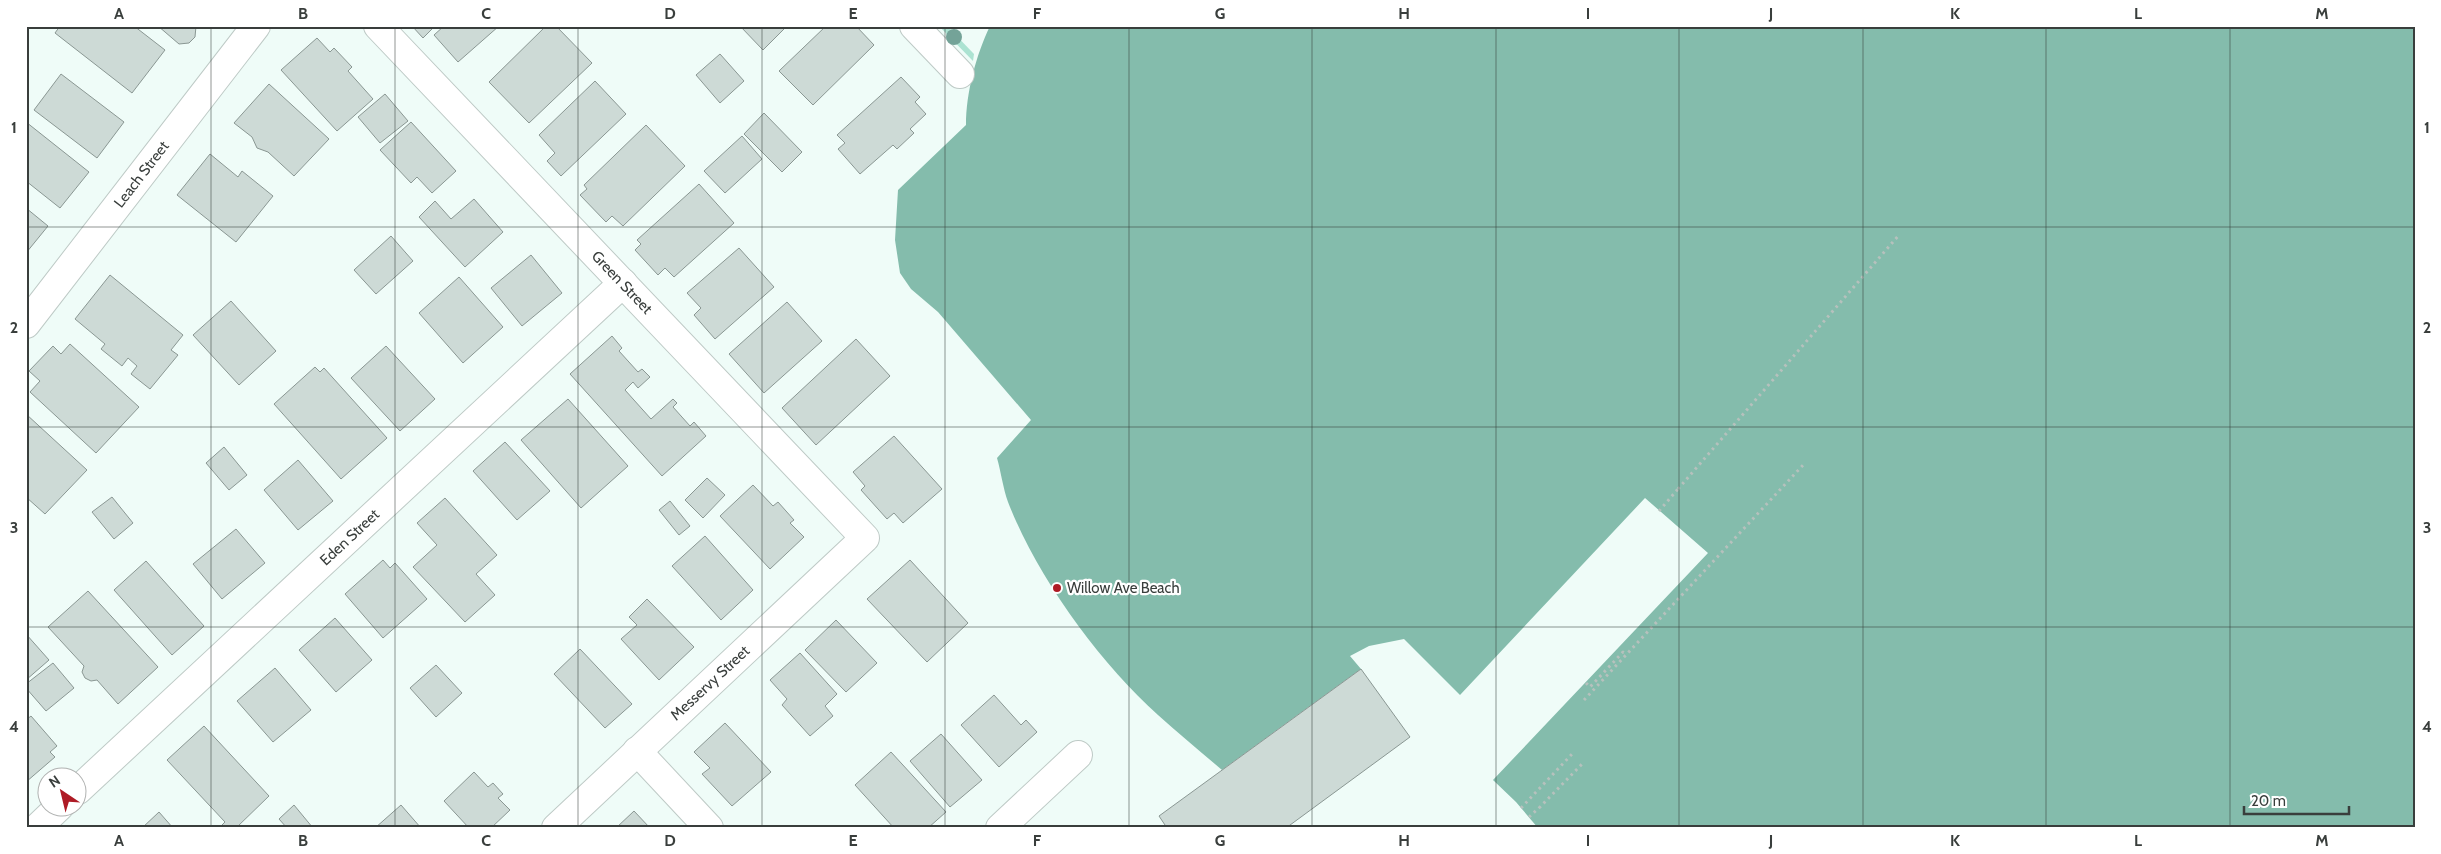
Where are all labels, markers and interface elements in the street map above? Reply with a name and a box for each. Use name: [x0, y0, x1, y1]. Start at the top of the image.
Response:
text: A: [114, 4, 124, 23]
text: B: [298, 4, 308, 23]
text: C: [481, 4, 491, 23]
text: D: [664, 4, 676, 23]
text: E: [848, 4, 858, 23]
text: F: [1033, 4, 1042, 23]
text: G: [1215, 4, 1225, 23]
text: H: [1398, 4, 1410, 23]
text: I: [1586, 4, 1590, 23]
text: J: [1768, 4, 1773, 23]
text: K: [1950, 4, 1960, 23]
text: L: [2134, 4, 2142, 23]
text: M: [2315, 4, 2329, 23]
text: 1: [11, 118, 17, 137]
text: 1: [2424, 118, 2430, 137]
street label: Leach Street: [110, 138, 173, 211]
street label: Green Street: [588, 247, 656, 318]
text: 2: [10, 318, 18, 337]
text: 2: [2423, 318, 2431, 337]
street label: Eden Street: [316, 505, 383, 569]
text: 3: [10, 518, 18, 537]
text: 3: [2423, 518, 2431, 537]
place label: Willow Ave Beach: [1067, 579, 1180, 597]
marker: Willow Ave Beach: [1051, 582, 1063, 594]
street label: Messervy Street: [667, 642, 753, 724]
text: 4: [9, 717, 19, 736]
text: 4: [2422, 717, 2432, 736]
north arrow: [38, 766, 88, 816]
text: N: [45, 771, 64, 792]
scale bar: [2244, 784, 2348, 816]
text: 20 m: [2251, 792, 2286, 810]
text: A: [114, 831, 124, 850]
text: B: [298, 831, 308, 850]
text: C: [481, 831, 491, 850]
text: D: [664, 831, 676, 850]
text: E: [848, 831, 858, 850]
text: F: [1033, 831, 1042, 850]
text: G: [1215, 831, 1225, 850]
text: H: [1398, 831, 1410, 850]
text: I: [1586, 831, 1590, 850]
text: J: [1768, 831, 1773, 850]
text: K: [1950, 831, 1960, 850]
text: L: [2134, 831, 2142, 850]
text: M: [2315, 831, 2329, 850]

